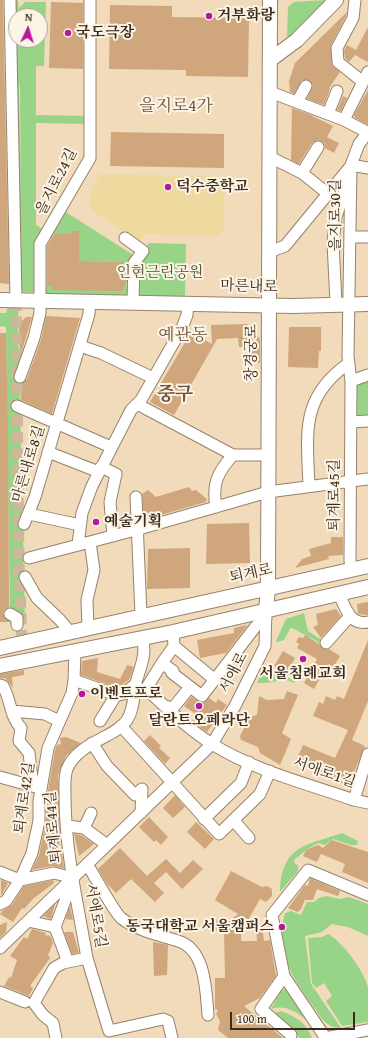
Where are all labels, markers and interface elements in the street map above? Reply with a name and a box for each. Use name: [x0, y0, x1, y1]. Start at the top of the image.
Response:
place label: 거부화랑: [217, 7, 275, 25]
north arrow: [8, 8, 48, 48]
text: N: [25, 9, 33, 25]
marker: 거부화랑: [204, 11, 214, 21]
place label: 국도극장: [76, 24, 134, 42]
marker: 국도극장: [63, 28, 73, 38]
district label: 을지로4가: [139, 97, 213, 117]
street label: 을지로24길: [33, 146, 81, 218]
place label: 덕수중학교: [176, 178, 248, 196]
street label: 을지로30길: [327, 179, 345, 251]
marker: 덕수중학교: [163, 182, 173, 192]
park label: 인현근린공원: [117, 264, 203, 282]
street label: 마른내로: [220, 277, 278, 297]
street label: 창경궁로: [243, 324, 261, 382]
district label: 예관동: [158, 326, 208, 346]
district label: 중구: [157, 384, 193, 406]
street label: 마른내로8길: [9, 423, 49, 505]
street label: 퇴계로45길: [326, 459, 344, 531]
place label: 예술기획: [104, 513, 162, 531]
marker: 예술기획: [91, 517, 101, 527]
street label: 퇴계로: [228, 561, 274, 587]
street label: 서애로: [216, 650, 252, 696]
marker: 서울침례교회: [298, 654, 308, 664]
place label: 서울침례교회: [260, 665, 346, 683]
place label: 이벤트프로: [90, 685, 162, 703]
marker: 이벤트프로: [77, 689, 87, 699]
marker: 달란트오페라단: [194, 701, 204, 711]
place label: 달란트오페라단: [148, 712, 250, 730]
street label: 서애로1길: [290, 754, 358, 792]
street label: 퇴계로42길: [11, 761, 39, 835]
street label: 퇴계로44길: [42, 790, 66, 864]
street label: 서애로5길: [80, 882, 110, 950]
place label: 동국대학교 서울캠퍼스: [126, 918, 274, 936]
marker: 동국대학교 서울캠퍼스: [277, 922, 287, 932]
scale bar: [232, 1004, 357, 1030]
text: 100 m: [237, 1010, 267, 1027]

